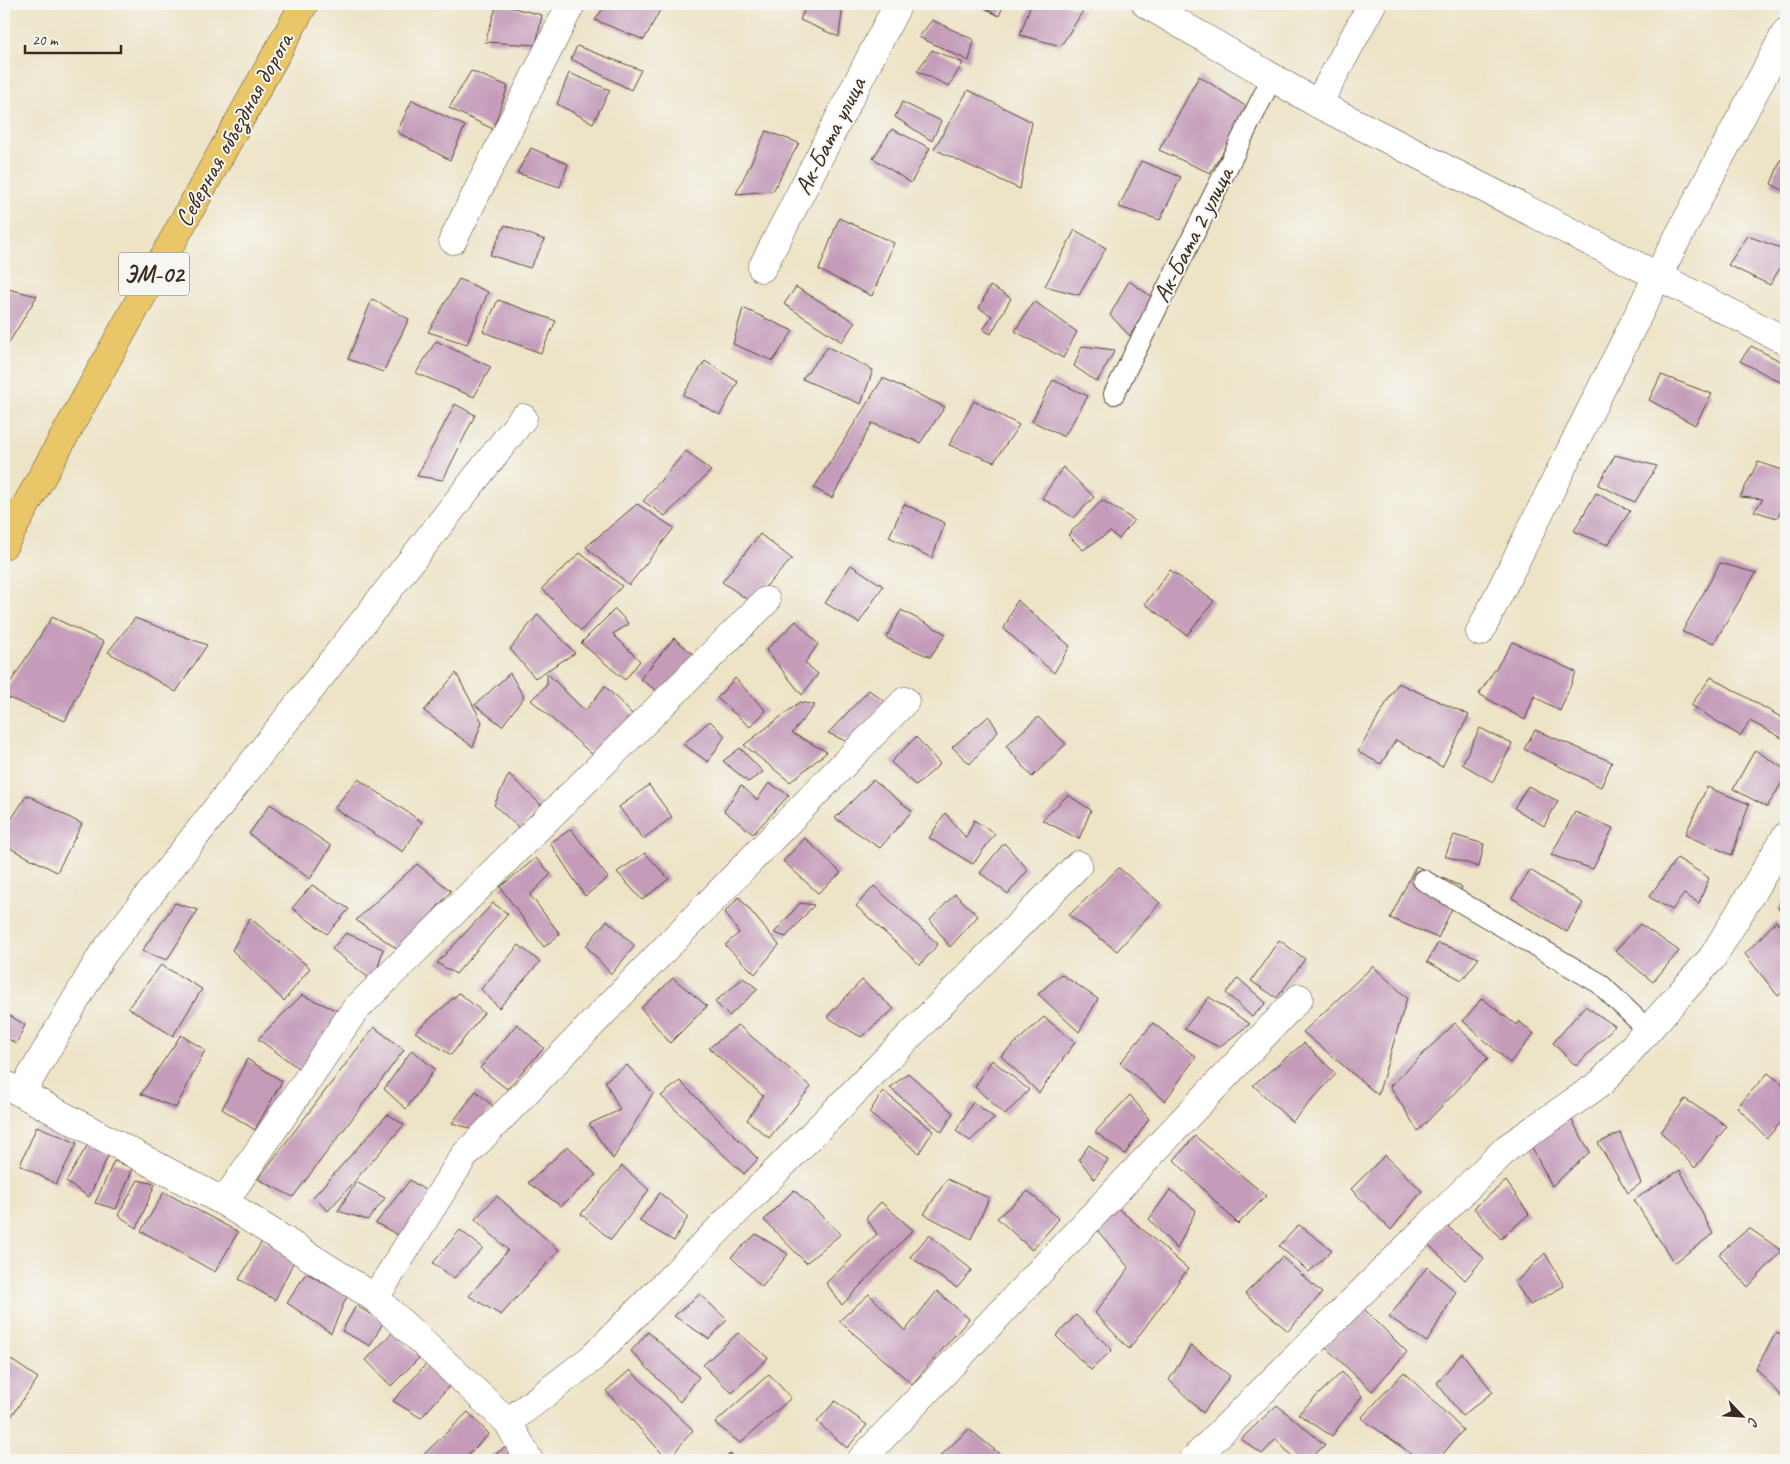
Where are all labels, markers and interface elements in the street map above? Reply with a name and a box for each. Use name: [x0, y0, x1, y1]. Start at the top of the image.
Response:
scale bar: [25, 22, 121, 54]
street label: Северная объездная дорога: [168, 25, 303, 233]
text: 20 m: [32, 31, 59, 50]
street label: Ак-Бата улица: [787, 70, 874, 200]
street label: Ак-Бата 2 улица: [1145, 160, 1242, 308]
road number: ЭМ-02: [119, 252, 189, 296]
north arrow: [1718, 1392, 1768, 1442]
text: С: [1743, 1415, 1762, 1430]

